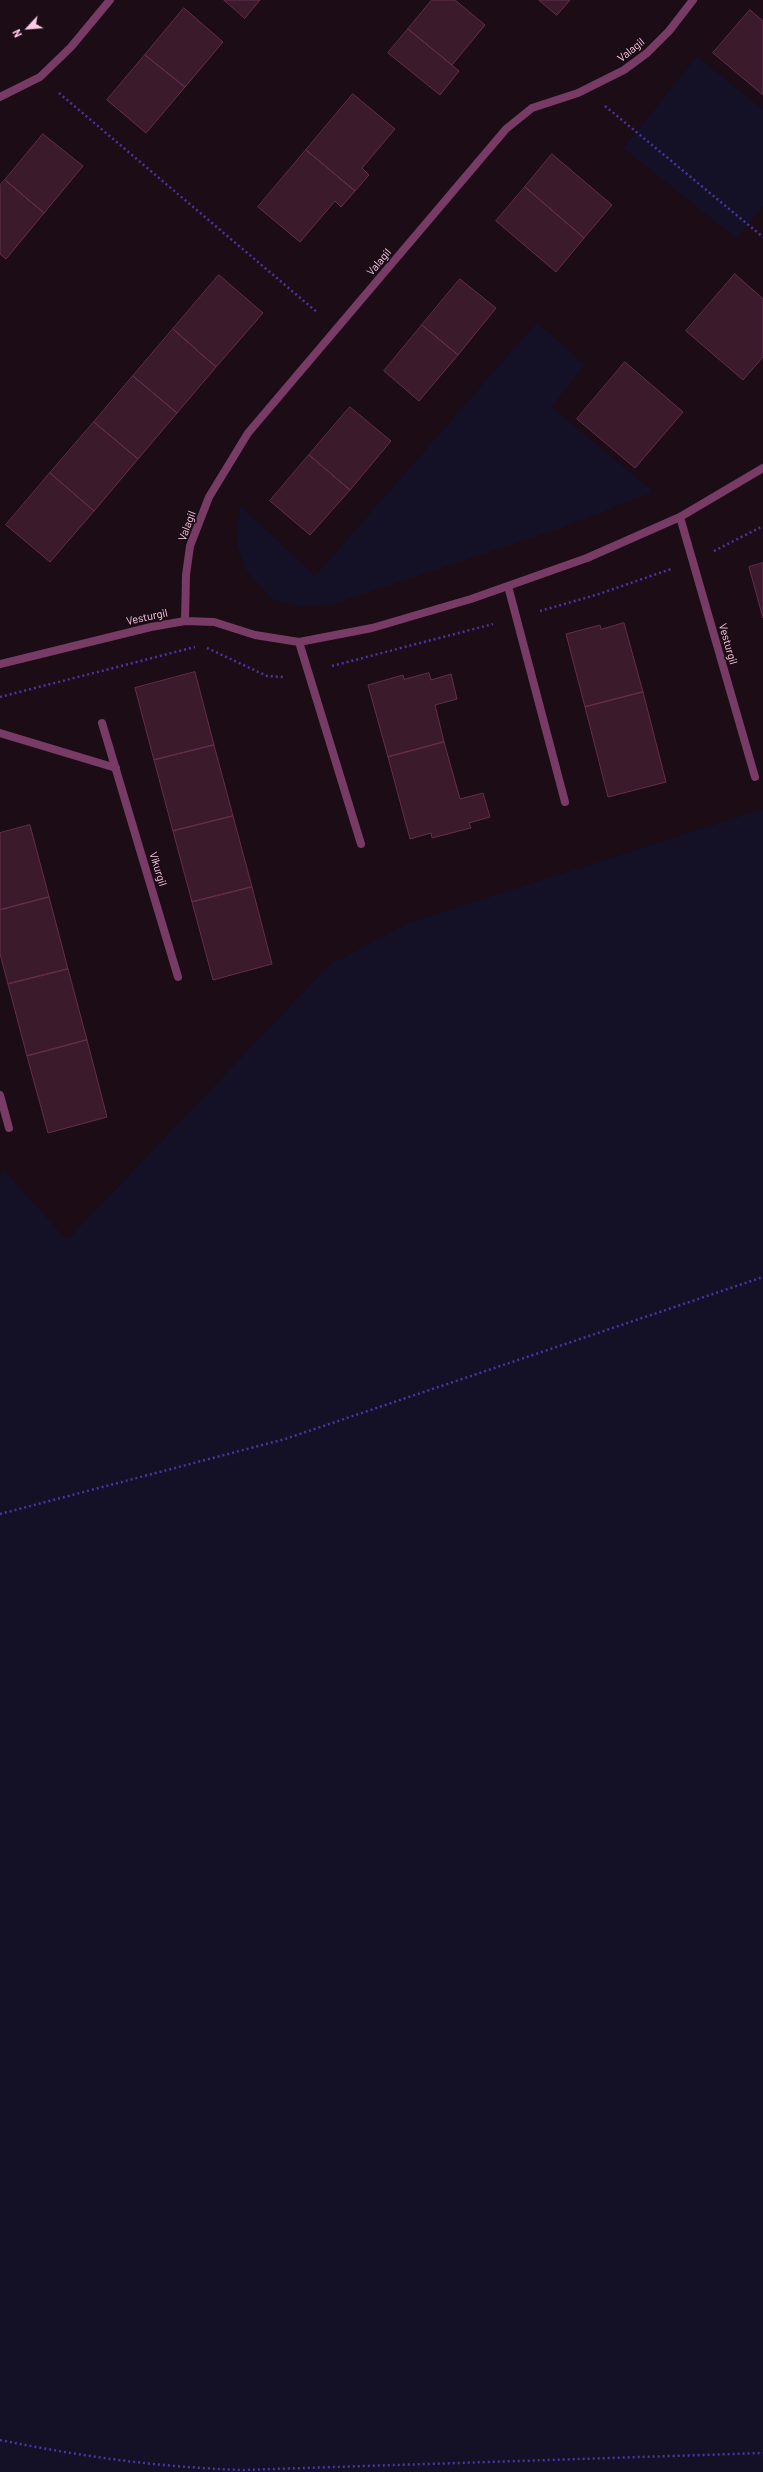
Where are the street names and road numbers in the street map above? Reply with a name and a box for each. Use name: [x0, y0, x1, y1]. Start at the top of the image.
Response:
street label: Valagil: [615, 35, 647, 65]
street label: Valagil: [364, 246, 394, 278]
street label: Valagil: [176, 509, 198, 543]
street label: Vesturgil: [125, 606, 169, 628]
street label: Vesturgil: [716, 622, 740, 666]
street label: Víkurgil: [147, 850, 169, 888]

